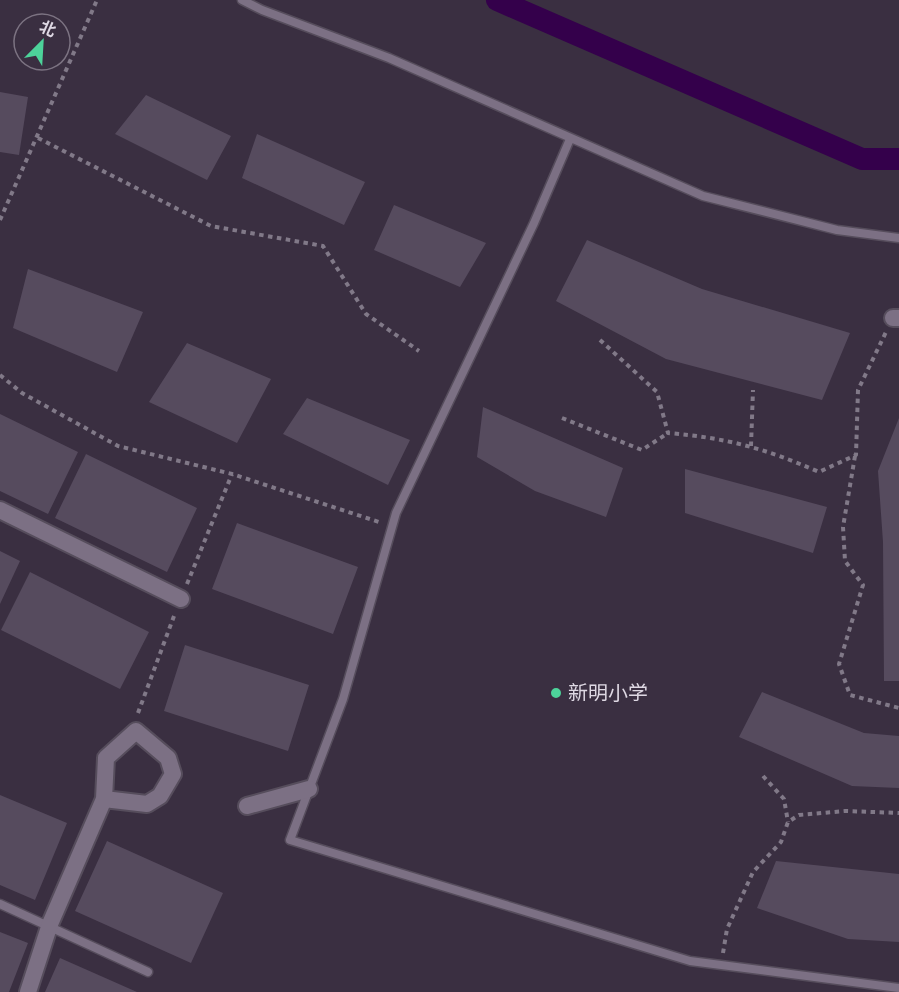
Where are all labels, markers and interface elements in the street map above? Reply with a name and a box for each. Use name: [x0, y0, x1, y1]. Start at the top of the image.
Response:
north arrow: [12, 12, 72, 72]
text: 北: [37, 17, 59, 41]
place label: 新明小学: [568, 681, 648, 705]
marker: 新明小学: [549, 686, 563, 700]

